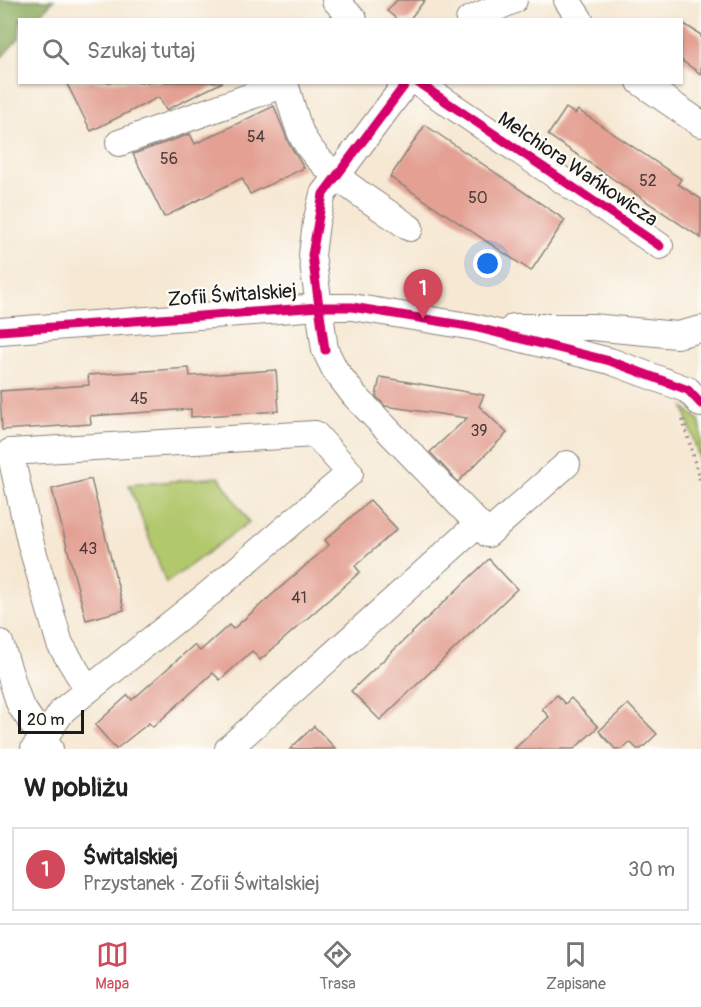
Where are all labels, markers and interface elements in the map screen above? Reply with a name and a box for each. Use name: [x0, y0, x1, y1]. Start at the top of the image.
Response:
search box: [18, 18, 683, 84]
icon: search: [39, 35, 72, 68]
text: Szukaj tutaj: [87, 37, 196, 65]
street label: Melchiora Wańkowicza: [493, 106, 663, 232]
house number: 54: [247, 127, 265, 147]
house number: 56: [160, 149, 178, 169]
house number: 52: [639, 171, 657, 191]
house number: 50: [468, 188, 488, 208]
your location: [473, 249, 502, 278]
pin: 1: [404, 270, 442, 319]
street label: Zofii Świtalskiej: [167, 278, 297, 312]
house number: 45: [130, 389, 148, 409]
house number: 39: [470, 421, 488, 441]
house number: 43: [79, 539, 97, 559]
house number: 41: [291, 588, 307, 608]
scale bar: [18, 707, 84, 734]
text: 20 m: [27, 710, 65, 730]
text: W pobliżu: [24, 772, 128, 804]
text: Świtalskiej: [83, 843, 178, 871]
text: 1: [42, 857, 49, 882]
text: 30 m: [628, 857, 675, 882]
text: Przystanek · Zofii Świtalskiej: [83, 871, 320, 896]
tab: Mapa: [95, 938, 129, 994]
tab: Trasa: [319, 938, 356, 994]
tab: Zapisane: [546, 938, 606, 994]

